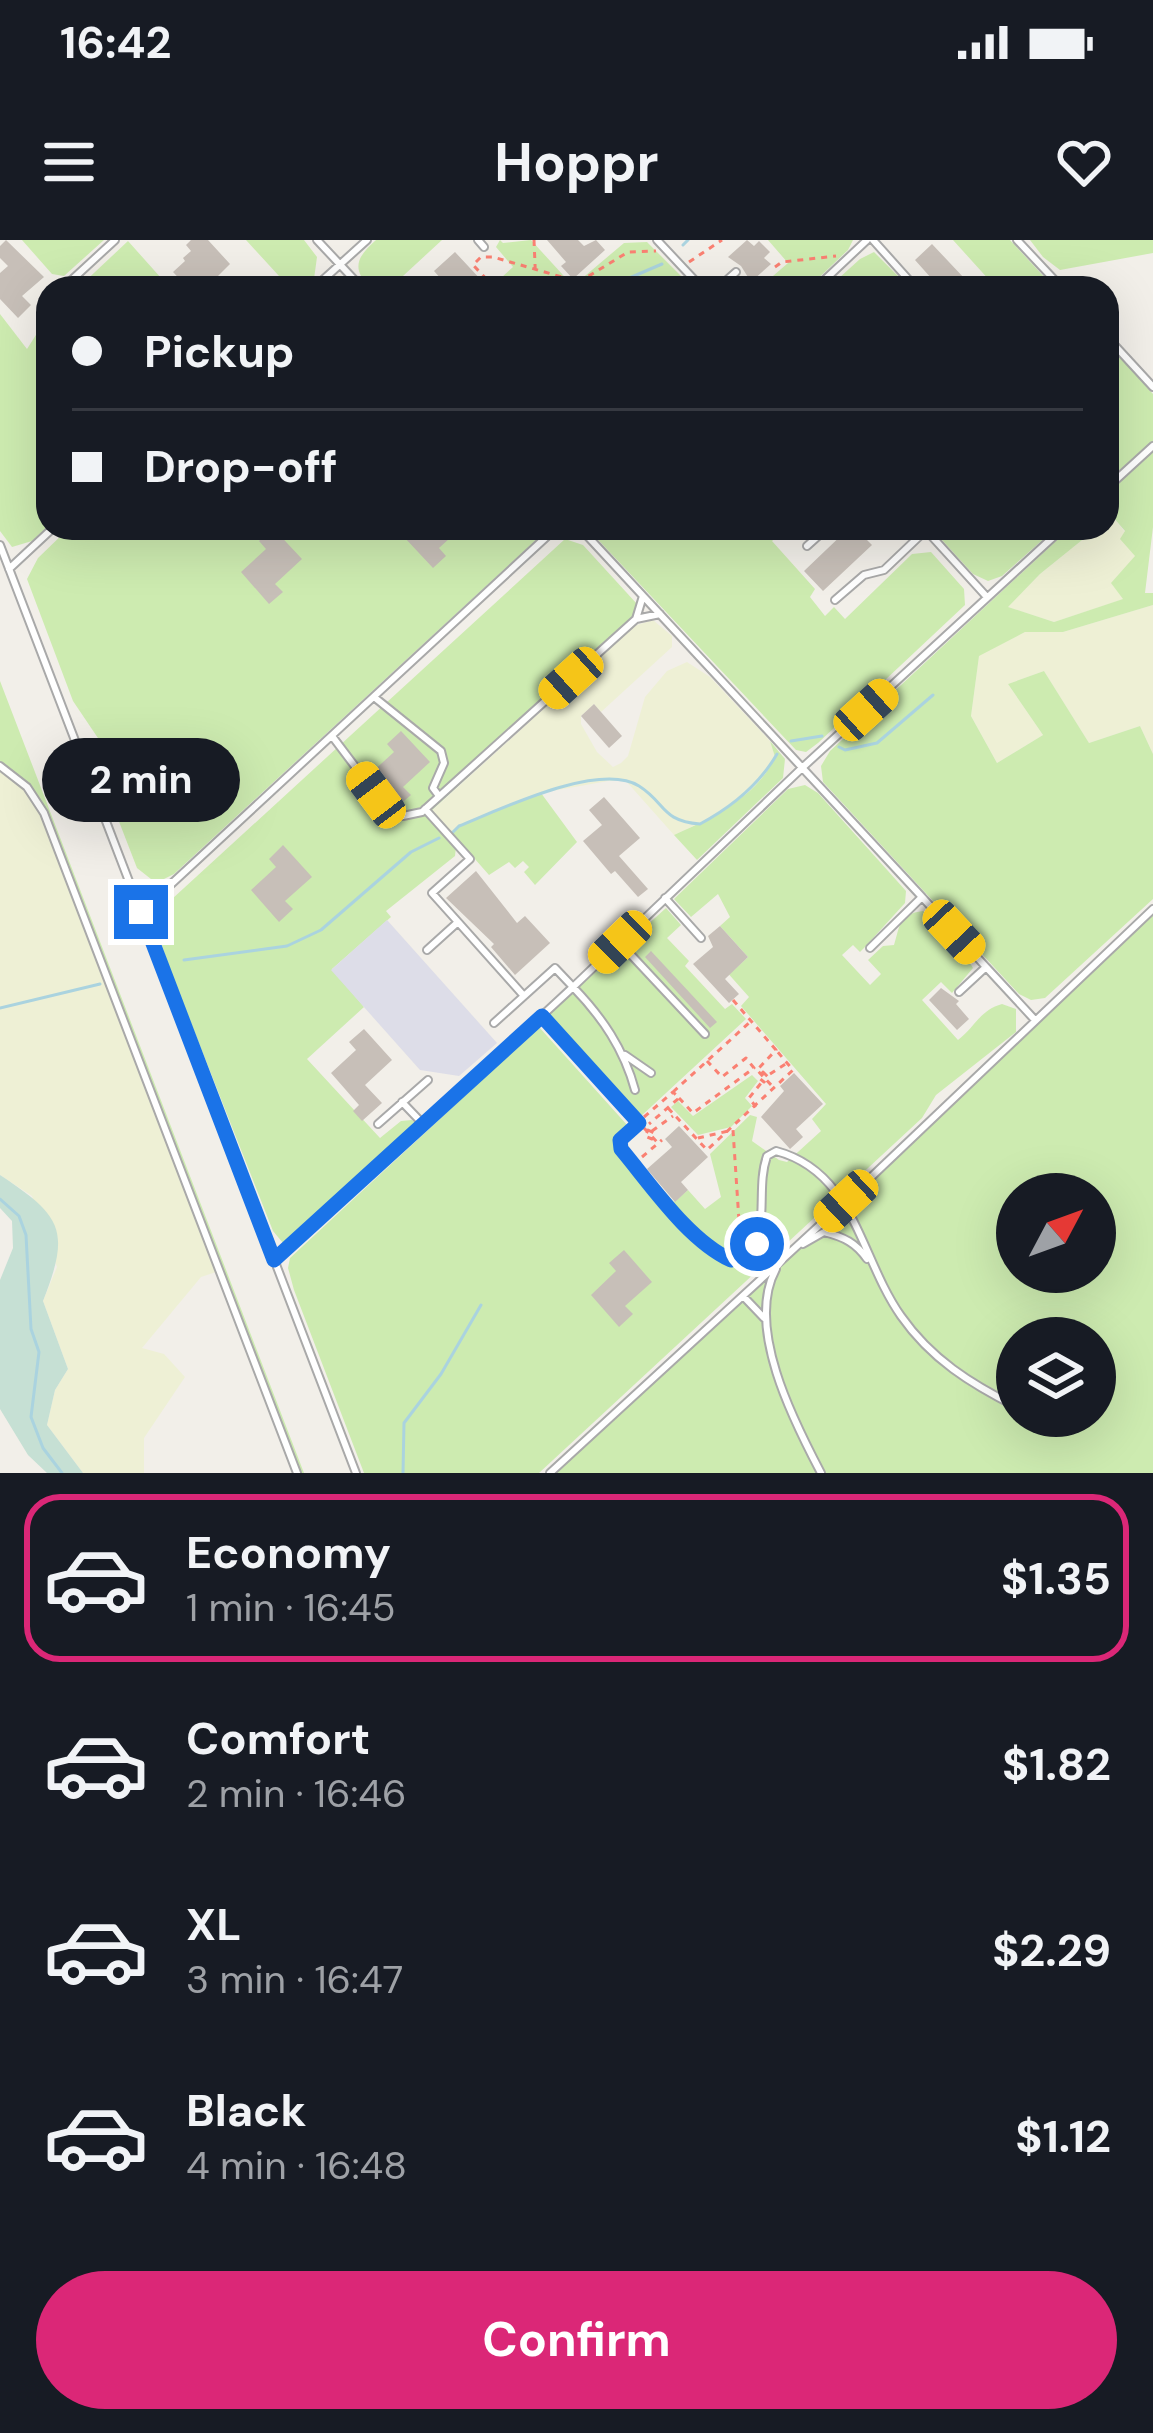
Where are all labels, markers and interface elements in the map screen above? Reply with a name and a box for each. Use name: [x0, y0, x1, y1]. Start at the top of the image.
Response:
text: 16:42: [60, 13, 172, 72]
text: Hoppr: [494, 127, 659, 198]
icon: menu: [36, 129, 102, 195]
icon: heart: [1051, 129, 1117, 195]
text: Pickup: [144, 322, 294, 381]
text: Drop-off: [144, 437, 338, 496]
car: [532, 641, 610, 715]
car: [827, 673, 905, 747]
callout: 2 min: [42, 738, 240, 822]
text: 2 min: [89, 754, 193, 805]
car: [340, 755, 412, 835]
route end: [114, 885, 168, 939]
car: [916, 893, 992, 971]
car: [582, 904, 658, 980]
car: [807, 1163, 885, 1239]
north arrow: [996, 1173, 1116, 1293]
map controls: [996, 1173, 1116, 1437]
route start: [730, 1217, 784, 1271]
button: layers: [996, 1317, 1116, 1437]
text: Economy: [186, 1523, 391, 1582]
icon: car: [42, 1524, 150, 1632]
text: $1.35: [1001, 1549, 1111, 1608]
text: 1 min · 16:45: [186, 1582, 396, 1633]
text: Comfort: [186, 1709, 370, 1768]
icon: car: [42, 1710, 150, 1818]
text: $1.82: [1002, 1735, 1111, 1794]
text: 2 min · 16:46: [186, 1768, 407, 1819]
text: XL: [186, 1895, 241, 1954]
icon: car: [42, 1896, 150, 2004]
text: $2.29: [992, 1921, 1111, 1980]
text: 3 min · 16:47: [186, 1954, 403, 2005]
text: Black: [186, 2081, 306, 2140]
icon: car: [42, 2082, 150, 2190]
text: $1.12: [1015, 2107, 1111, 2166]
text: 4 min · 16:48: [186, 2140, 407, 2191]
button: Confirm: [36, 2271, 1117, 2409]

